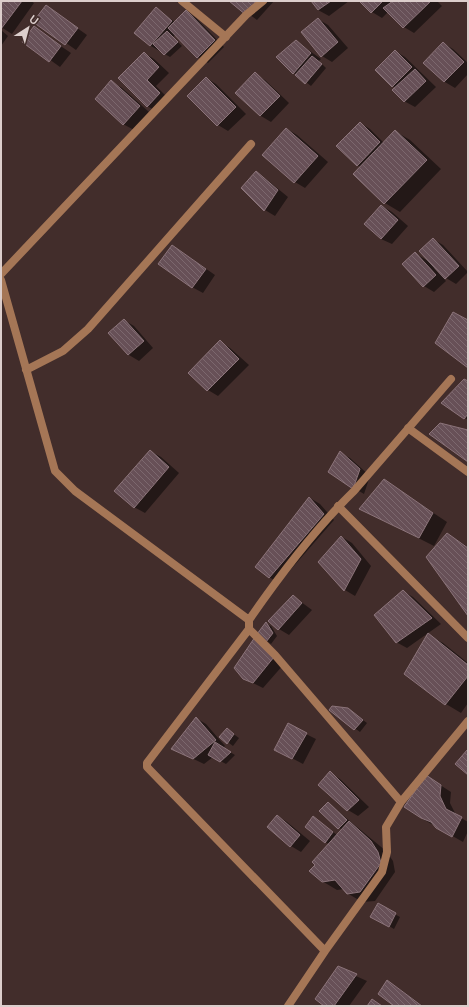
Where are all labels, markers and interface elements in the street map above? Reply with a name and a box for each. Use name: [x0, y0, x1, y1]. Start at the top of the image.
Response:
north arrow: [8, 8, 48, 48]
text: U: [27, 12, 41, 27]

